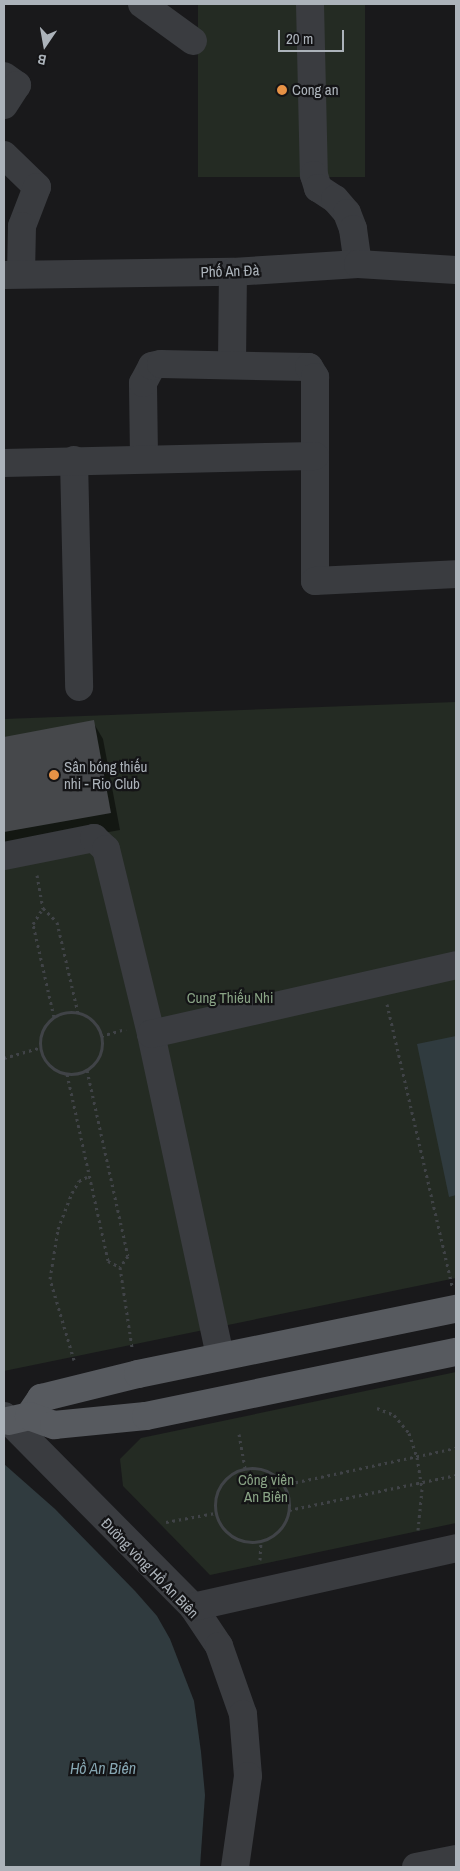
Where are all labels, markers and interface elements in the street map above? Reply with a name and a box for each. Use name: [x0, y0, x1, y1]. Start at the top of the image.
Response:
north arrow: [20, 20, 70, 70]
scale bar: [280, 20, 346, 52]
text: 20 m: [286, 28, 313, 49]
text: B: [36, 50, 48, 69]
place label: Cong an: [292, 81, 338, 99]
marker: Cong an: [276, 84, 288, 96]
street label: Phố An Đà: [200, 261, 260, 281]
place label: Sân bóng thiếu nhi - Rio Club: [64, 757, 147, 792]
marker: Sân bóng thiếu nhi - Rio Club: [48, 769, 60, 781]
park label: Cung Thiếu Nhi: [187, 989, 273, 1007]
park label: Công viên An Biên: [238, 1470, 294, 1505]
street label: Đường vòng Hồ An Biên: [97, 1514, 203, 1622]
water label: Hồ An Biên: [69, 1758, 137, 1778]

